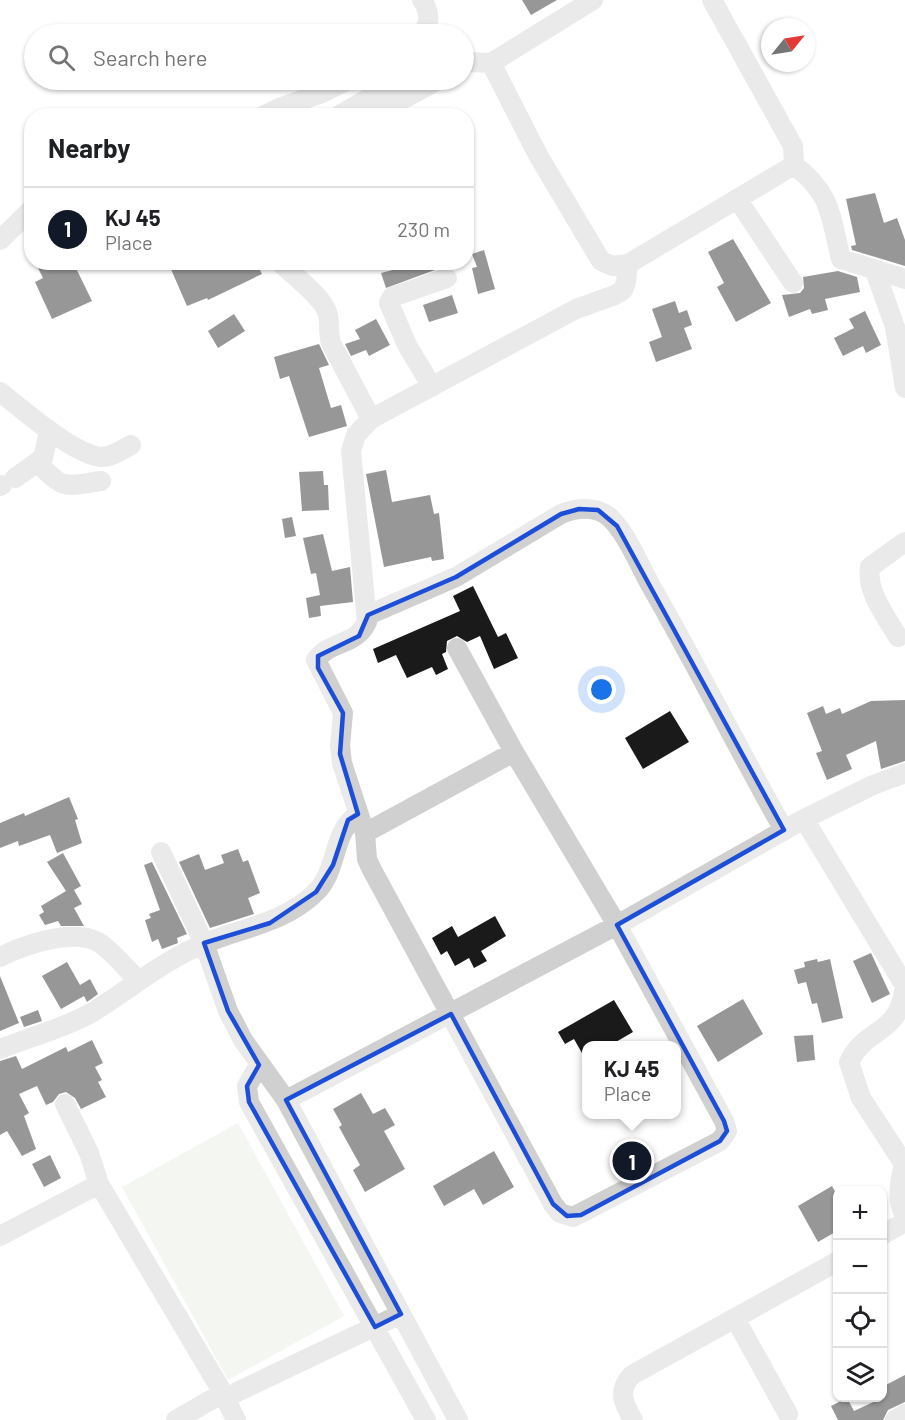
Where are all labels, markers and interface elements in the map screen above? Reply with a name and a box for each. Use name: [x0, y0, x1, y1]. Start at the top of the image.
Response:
north arrow: [761, 18, 815, 72]
search box: [24, 24, 474, 90]
icon: search: [45, 41, 78, 74]
text: Search here: [93, 44, 207, 70]
text: Nearby: [48, 132, 130, 163]
text: KJ 45: [105, 204, 161, 230]
text: 1: [64, 217, 71, 241]
text: 230 m: [397, 217, 450, 241]
text: Place: [105, 230, 153, 254]
your location: [587, 675, 616, 704]
popup: [582, 1041, 681, 1119]
text: KJ 45: [604, 1055, 659, 1081]
text: Place: [604, 1081, 651, 1105]
pin: 1: [612, 1138, 652, 1184]
map controls: [833, 1186, 887, 1402]
button: +: [833, 1186, 887, 1240]
button: −: [833, 1240, 887, 1294]
button: locate: [833, 1294, 887, 1348]
button: layers: [833, 1348, 887, 1402]

